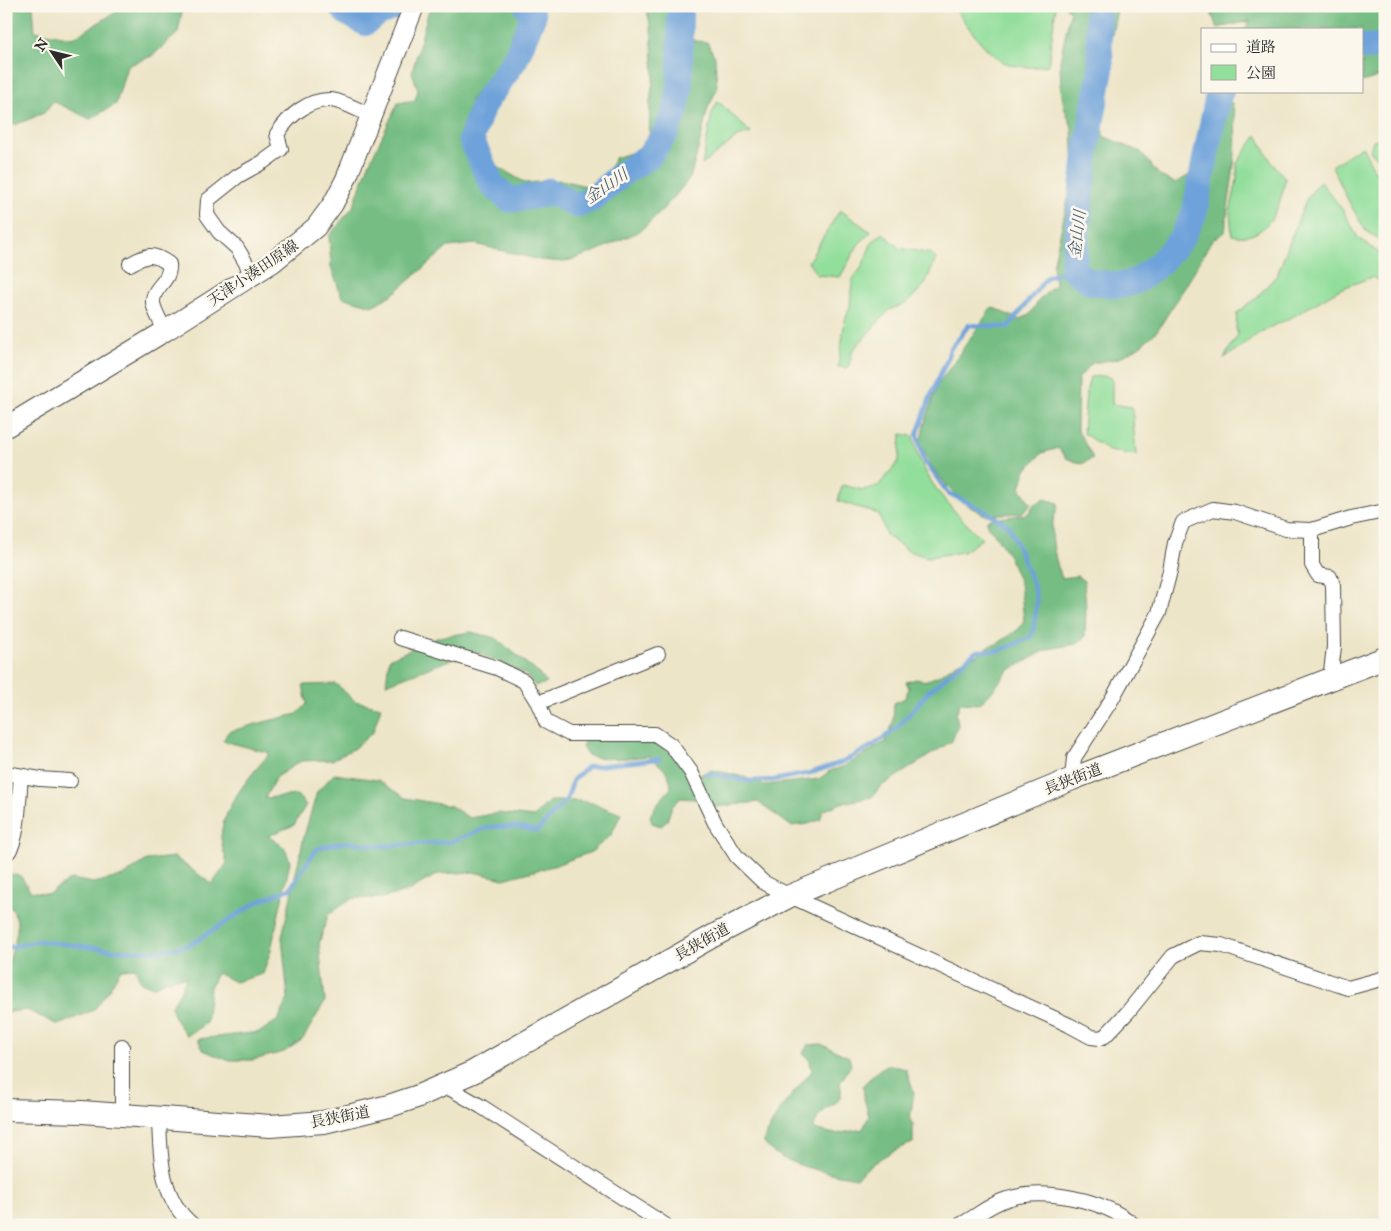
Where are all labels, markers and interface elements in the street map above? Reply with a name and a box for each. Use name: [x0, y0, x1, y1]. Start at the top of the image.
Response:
north arrow: [28, 28, 78, 78]
legend: [1201, 28, 1364, 92]
text: N: [31, 35, 52, 55]
text: 道路: [1246, 38, 1276, 56]
text: 公園: [1246, 64, 1276, 82]
water label: 金山川: [581, 164, 633, 207]
water label: 金山川: [1065, 207, 1090, 259]
street label: 天津小湊田原線: [204, 236, 302, 310]
street label: 長狭街道: [1042, 760, 1104, 798]
street label: 長狭街道: [671, 920, 733, 964]
street label: 長狭街道: [309, 1102, 371, 1132]

